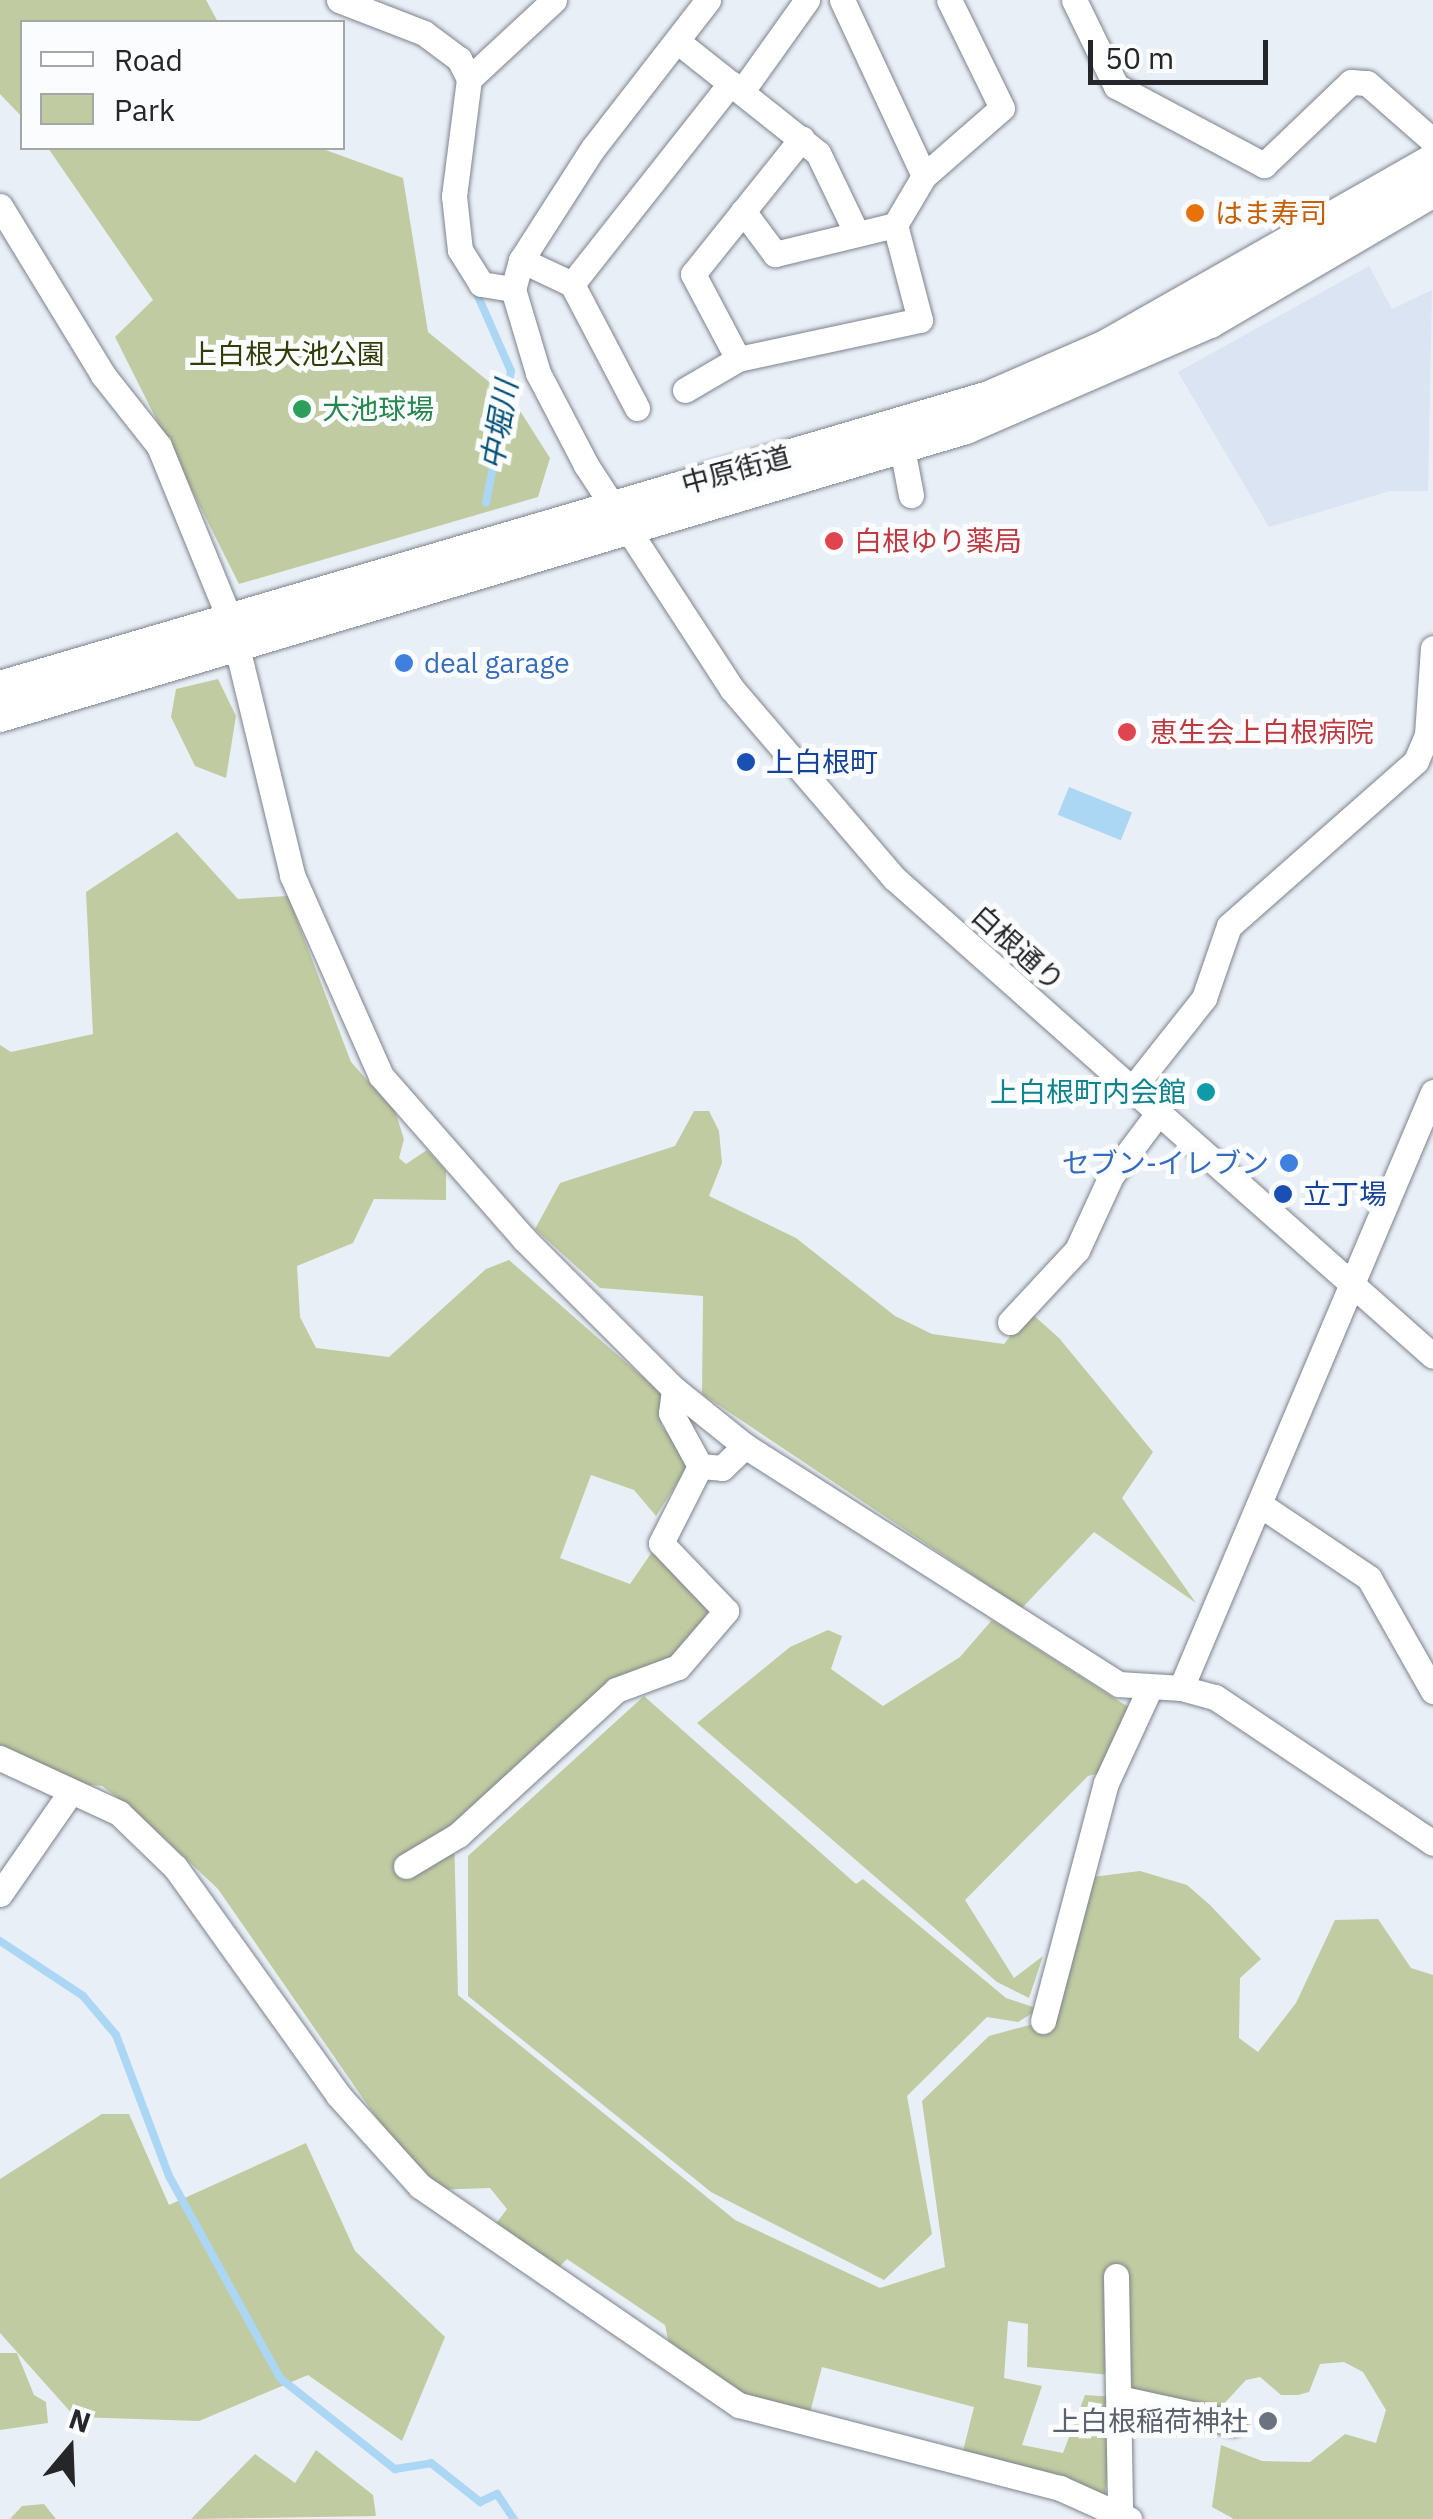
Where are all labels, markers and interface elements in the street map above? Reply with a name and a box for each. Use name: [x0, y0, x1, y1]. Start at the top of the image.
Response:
legend: [20, 20, 345, 150]
scale bar: [1093, 20, 1273, 82]
text: 50 m: [1105, 38, 1174, 77]
text: Road: [114, 40, 183, 79]
text: Park: [114, 90, 175, 129]
place label: はま寿司: [1215, 196, 1327, 230]
marker: はま寿司: [1184, 202, 1206, 224]
park label: 上白根大池公園: [189, 337, 385, 371]
water label: 中堀川: [473, 378, 525, 472]
place label: 大池球場: [322, 392, 434, 426]
marker: 大池球場: [291, 398, 313, 420]
street label: 中原街道: [678, 439, 794, 501]
place label: 白根ゆり薬局: [854, 524, 1022, 558]
marker: 白根ゆり薬局: [823, 530, 845, 552]
place label: deal garage: [424, 646, 570, 680]
marker: deal garage: [393, 652, 415, 674]
place label: 恵生会上白根病院: [1150, 715, 1374, 749]
marker: 恵生会上白根病院: [1114, 719, 1140, 745]
place label: 上白根町: [766, 745, 878, 779]
marker: 上白根町: [735, 751, 757, 773]
street label: 白根通り: [965, 898, 1071, 998]
place label: 上白根町内会館: [990, 1075, 1186, 1109]
marker: 上白根町内会館: [1195, 1081, 1217, 1103]
place label: セブン-イレブン: [1062, 1146, 1269, 1180]
marker: セブン-イレブン: [1278, 1152, 1300, 1174]
place label: 立丁場: [1303, 1177, 1387, 1211]
marker: 立丁場: [1272, 1183, 1294, 1205]
north arrow: [20, 2399, 120, 2499]
text: N: [64, 2399, 96, 2441]
place label: 上白根稲荷神社: [1052, 2404, 1248, 2438]
marker: 上白根稲荷神社: [1257, 2410, 1279, 2432]

